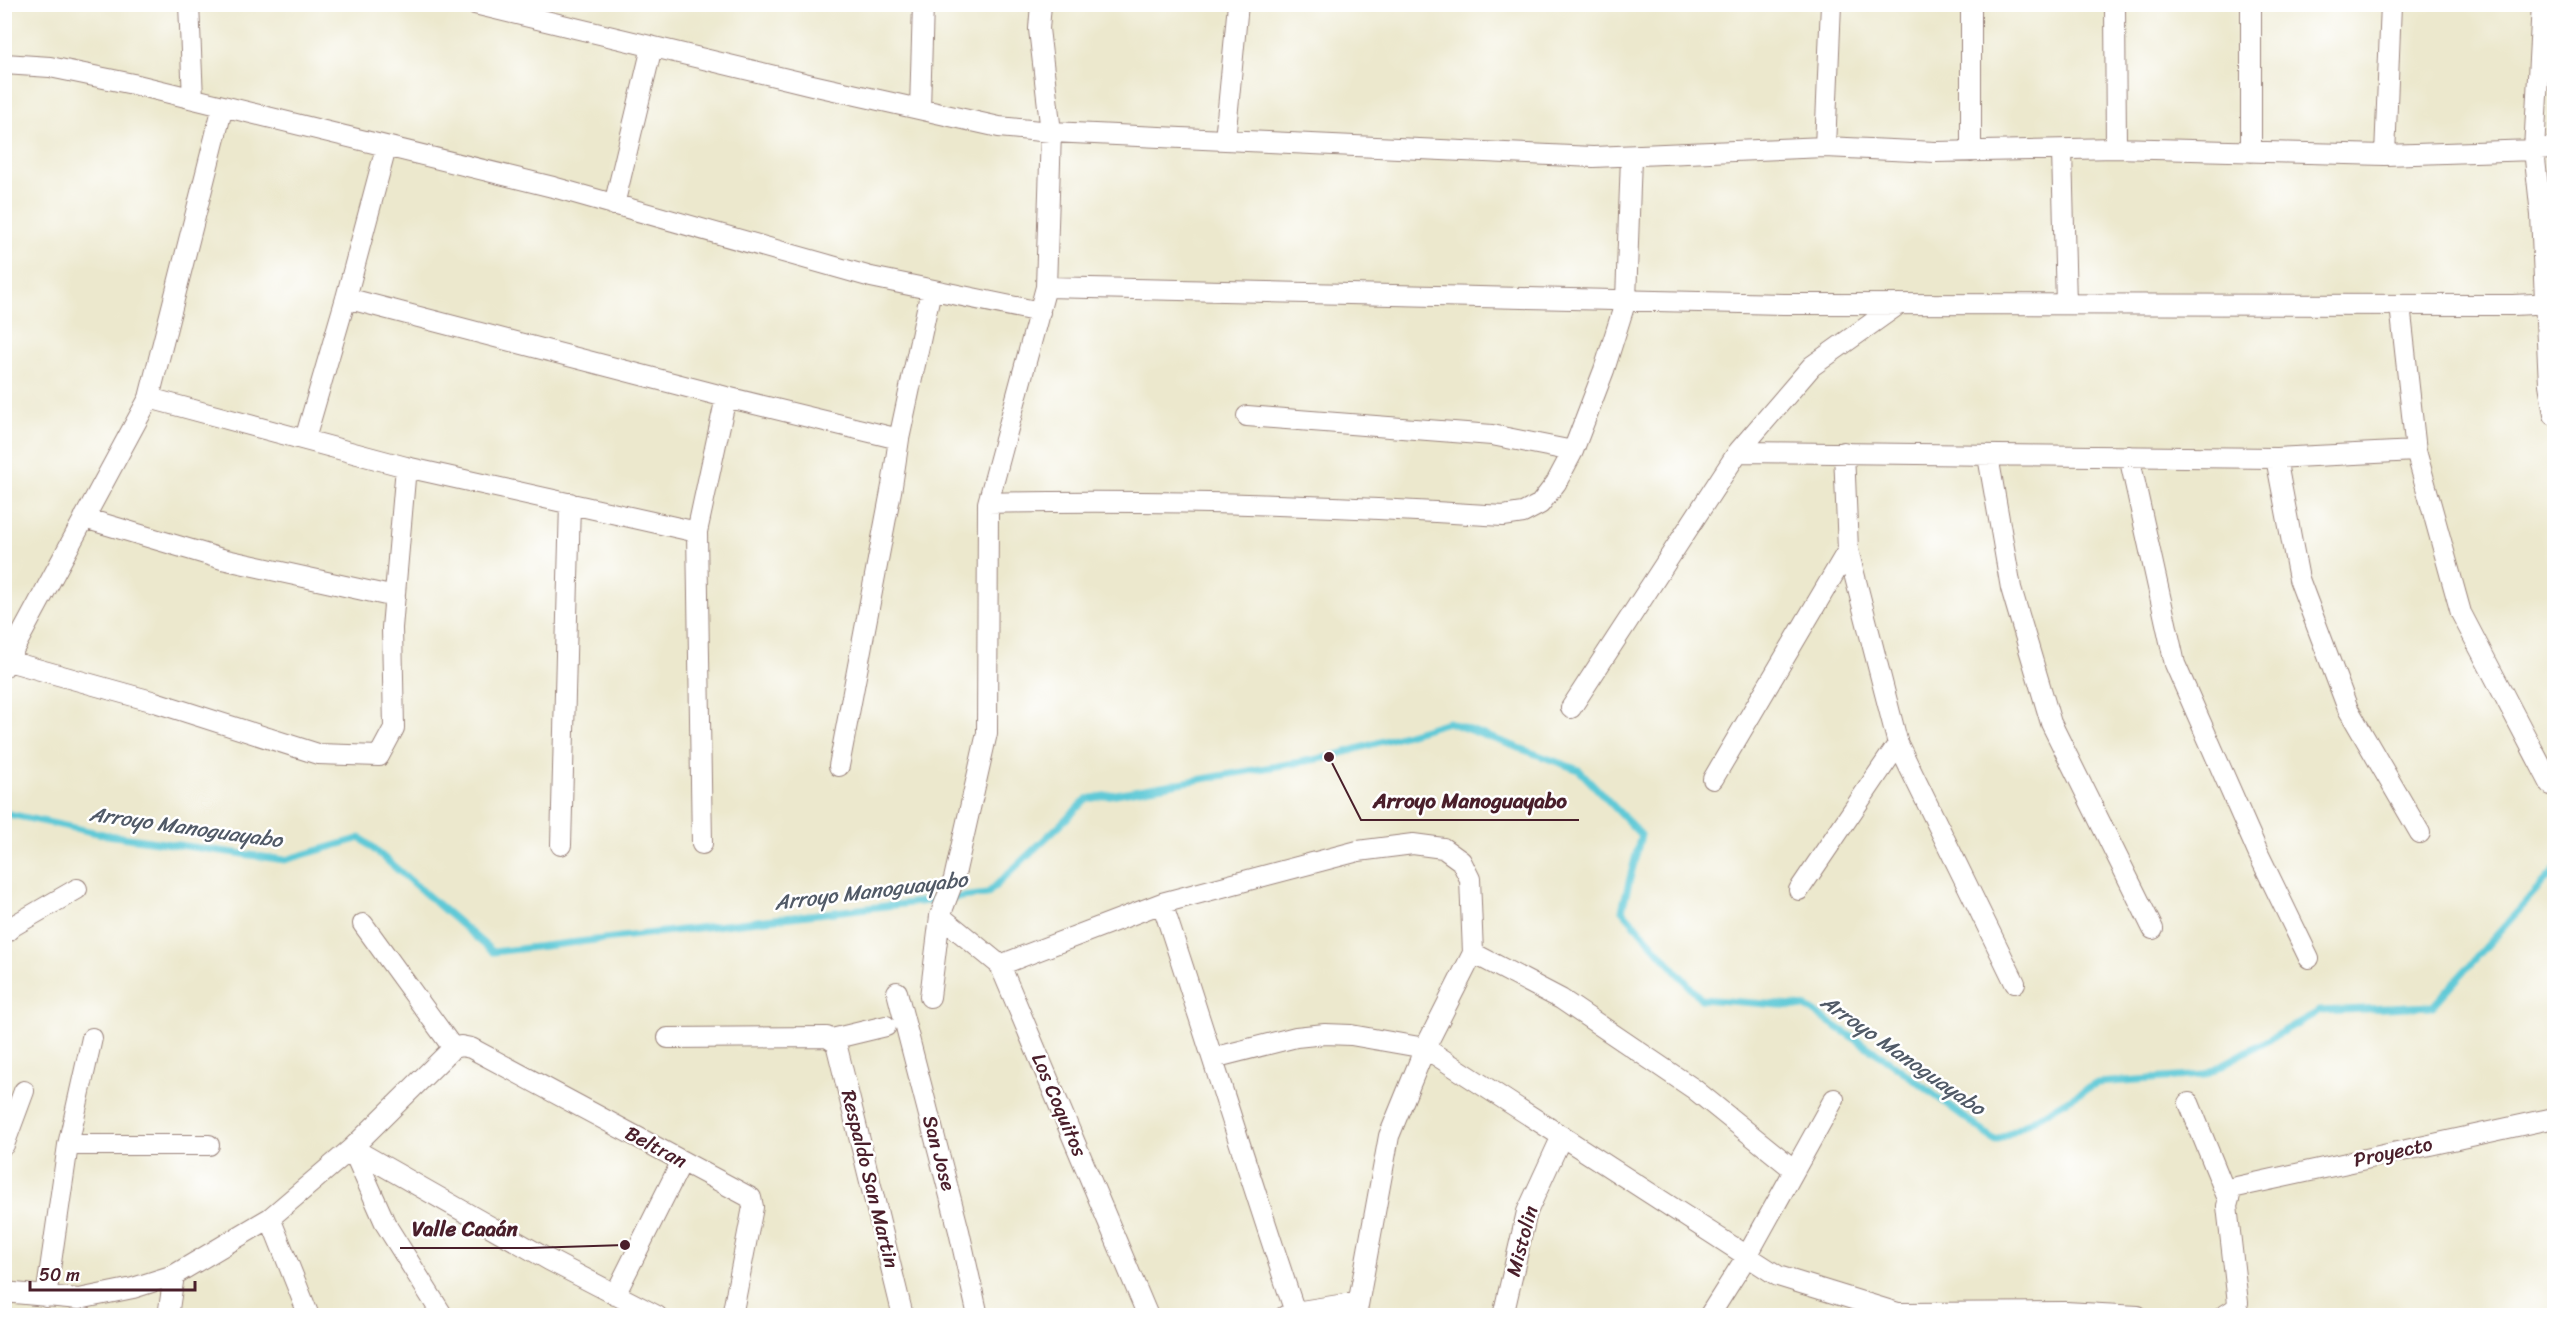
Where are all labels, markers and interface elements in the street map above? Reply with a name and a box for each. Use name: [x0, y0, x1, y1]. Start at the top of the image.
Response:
callout: Arroyo Manoguayabo: [1361, 781, 1579, 820]
text: Arroyo Manoguayabo: [1372, 782, 1567, 820]
water label: Arroyo Manoguayabo: [86, 795, 286, 860]
water label: Arroyo Manoguayabo: [771, 860, 971, 922]
water label: Arroyo Manoguayabo: [1812, 983, 1994, 1127]
street label: Los Coquitos: [1021, 1048, 1097, 1163]
street label: Respaldo San Martin: [831, 1086, 909, 1272]
street label: San Jose: [912, 1111, 966, 1195]
street label: Beltran: [618, 1116, 694, 1178]
street label: Proyecto: [2350, 1127, 2436, 1177]
street label: Mistolin: [1496, 1202, 1548, 1280]
callout: Valle Caaán: [400, 1209, 530, 1248]
text: Valle Caaán: [412, 1210, 519, 1248]
scale bar: [30, 1254, 195, 1292]
text: 50 m: [39, 1259, 80, 1291]

